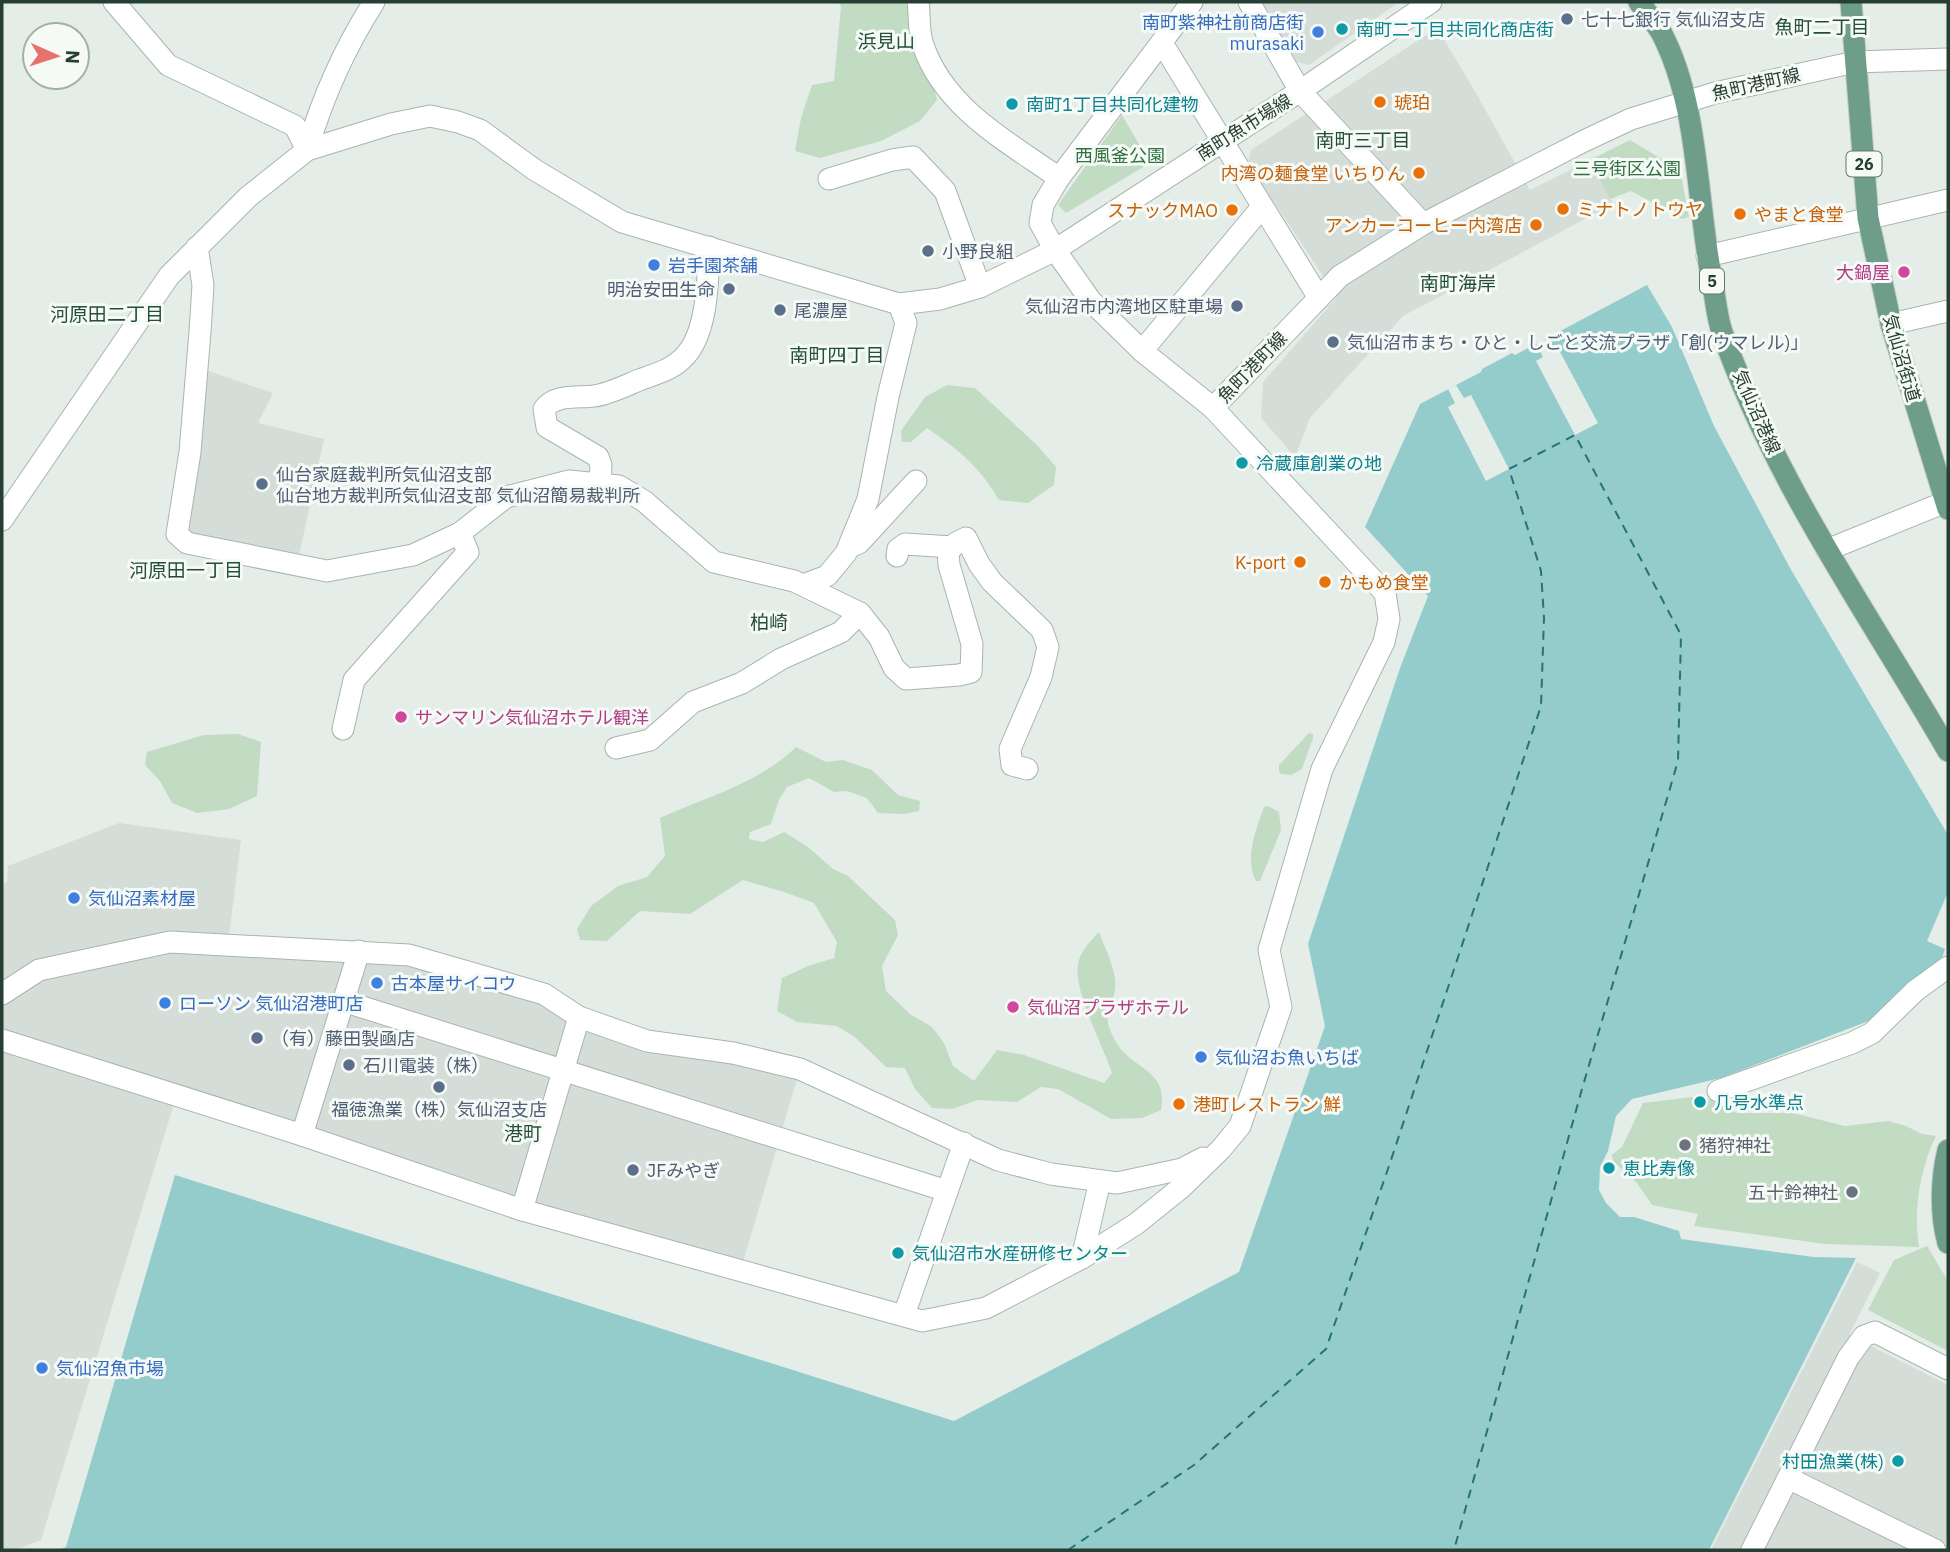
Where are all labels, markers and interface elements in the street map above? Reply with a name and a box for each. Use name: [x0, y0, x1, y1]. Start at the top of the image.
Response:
place label: 七十七銀行 気仙沼支店: [1581, 8, 1765, 31]
place label: 南町紫神社前商店街 murasaki: [1142, 11, 1304, 55]
marker: 七十七銀行 気仙沼支店: [1559, 11, 1575, 27]
district label: 魚町二丁目: [1774, 15, 1870, 39]
place label: 南町二丁目共同化商店街: [1356, 18, 1554, 41]
north arrow: [21, 21, 91, 91]
marker: 南町二丁目共同化商店街: [1334, 21, 1350, 37]
marker: 南町紫神社前商店街 murasaki: [1310, 24, 1326, 40]
district label: 浜見山: [857, 29, 915, 53]
text: N: [61, 49, 85, 64]
street label: 魚町港町線: [1710, 63, 1802, 105]
street label: 南町魚市場線: [1192, 89, 1296, 165]
place label: 琥珀: [1394, 91, 1430, 114]
place label: 南町1丁目共同化建物: [1026, 93, 1199, 116]
marker: 琥珀: [1372, 94, 1388, 110]
marker: 南町1丁目共同化建物: [1004, 96, 1020, 112]
district label: 南町三丁目: [1315, 128, 1411, 152]
park label: 西風釜公園: [1075, 144, 1165, 167]
road number: 26: [1846, 152, 1882, 176]
park label: 三号街区公園: [1573, 157, 1681, 180]
place label: 内湾の麺食堂 いちりん: [1221, 162, 1405, 185]
marker: 内湾の麺食堂 いちりん: [1411, 165, 1427, 181]
place label: ミナトノトウヤ: [1577, 198, 1703, 221]
place label: スナックMAO: [1107, 199, 1218, 222]
marker: ミナトノトウヤ: [1555, 201, 1571, 217]
marker: スナックMAO: [1224, 202, 1240, 218]
place label: やまと食堂: [1754, 203, 1844, 226]
marker: やまと食堂: [1732, 206, 1748, 222]
place label: アンカーコーヒー内湾店: [1325, 214, 1522, 237]
marker: アンカーコーヒー内湾店: [1528, 217, 1544, 233]
place label: 小野良組: [942, 240, 1014, 263]
marker: 小野良組: [920, 243, 936, 259]
place label: 岩手園茶舗: [668, 254, 758, 277]
marker: 岩手園茶舗: [646, 257, 662, 273]
place label: 大鍋屋: [1836, 261, 1890, 284]
marker: 大鍋屋: [1896, 264, 1912, 280]
road number: 5: [1700, 268, 1724, 294]
district label: 南町海岸: [1420, 271, 1496, 295]
place label: 明治安田生命: [607, 278, 715, 301]
marker: 明治安田生命: [721, 281, 737, 297]
place label: 気仙沼市内湾地区駐車場: [1025, 295, 1223, 318]
marker: 気仙沼市内湾地区駐車場: [1229, 298, 1245, 314]
place label: 尾濃屋: [794, 299, 848, 322]
district label: 河原田二丁目: [50, 302, 164, 326]
marker: 尾濃屋: [772, 302, 788, 318]
street label: 気仙沼街道: [1879, 312, 1925, 404]
street label: 魚町港町線: [1212, 327, 1292, 407]
place label: 気仙沼市まち・ひと・しごと交流プラザ「創(ウマレル)」: [1347, 331, 1809, 354]
marker: 気仙沼市まち・ひと・しごと交流プラザ「創(ウマレル)」: [1325, 334, 1341, 350]
district label: 南町四丁目: [789, 343, 885, 367]
street label: 気仙沼港線: [1728, 366, 1786, 458]
place label: 冷蔵庫創業の地: [1256, 452, 1382, 475]
marker: 冷蔵庫創業の地: [1234, 455, 1250, 471]
place label: 仙台家庭裁判所気仙沼支部 仙台地方裁判所気仙沼支部 気仙沼簡易裁判所: [276, 463, 640, 507]
marker: 仙台家庭裁判所気仙沼支部 仙台地方裁判所気仙沼支部 気仙沼簡易裁判所: [254, 476, 270, 492]
place label: K-port: [1235, 551, 1286, 574]
marker: K-port: [1292, 554, 1308, 570]
district label: 河原田一丁目: [129, 558, 243, 582]
place label: かもめ食堂: [1339, 571, 1429, 594]
marker: かもめ食堂: [1317, 574, 1333, 590]
district label: 柏崎: [750, 610, 788, 634]
place label: サンマリン気仙沼ホテル観洋: [415, 706, 649, 729]
marker: サンマリン気仙沼ホテル観洋: [393, 709, 409, 725]
place label: 気仙沼素材屋: [88, 887, 196, 910]
marker: 気仙沼素材屋: [66, 890, 82, 906]
place label: 古本屋サイコウ: [391, 972, 516, 995]
marker: 古本屋サイコウ: [369, 975, 385, 991]
place label: ローソン 気仙沼港町店: [179, 992, 363, 1015]
marker: ローソン 気仙沼港町店: [157, 995, 173, 1011]
place label: 気仙沼プラザホテル: [1027, 996, 1189, 1019]
marker: 気仙沼プラザホテル: [1005, 999, 1021, 1015]
place label: （有）藤田製凾店: [271, 1027, 415, 1050]
marker: （有）藤田製凾店: [249, 1030, 265, 1046]
place label: 気仙沼お魚いちば: [1215, 1046, 1359, 1069]
marker: 気仙沼お魚いちば: [1193, 1049, 1209, 1065]
place label: 石川電装（株）: [363, 1054, 489, 1077]
marker: 石川電装（株）: [341, 1057, 357, 1073]
marker: 福徳漁業（株）気仙沼支店: [431, 1079, 447, 1095]
place label: 几号水準点: [1714, 1091, 1804, 1114]
place label: 港町レストラン 鮮: [1193, 1093, 1341, 1116]
marker: 几号水準点: [1692, 1094, 1708, 1110]
marker: 港町レストラン 鮮: [1171, 1096, 1187, 1112]
place label: 福徳漁業（株）気仙沼支店: [331, 1098, 547, 1121]
district label: 港町: [504, 1121, 542, 1145]
place label: 猪狩神社: [1699, 1134, 1771, 1157]
marker: 猪狩神社: [1677, 1137, 1693, 1153]
place label: 恵比寿像: [1623, 1157, 1695, 1180]
place label: JFみやぎ: [647, 1159, 720, 1182]
marker: 恵比寿像: [1601, 1160, 1617, 1176]
marker: JFみやぎ: [625, 1162, 641, 1178]
place label: 五十鈴神社: [1748, 1181, 1838, 1204]
marker: 五十鈴神社: [1844, 1184, 1860, 1200]
place label: 気仙沼市水産研修センター: [912, 1242, 1128, 1265]
marker: 気仙沼市水産研修センター: [890, 1245, 906, 1261]
place label: 気仙沼魚市場: [56, 1357, 164, 1380]
marker: 気仙沼魚市場: [34, 1360, 50, 1376]
place label: 村田漁業(株): [1782, 1450, 1884, 1473]
marker: 村田漁業(株): [1890, 1453, 1906, 1469]

